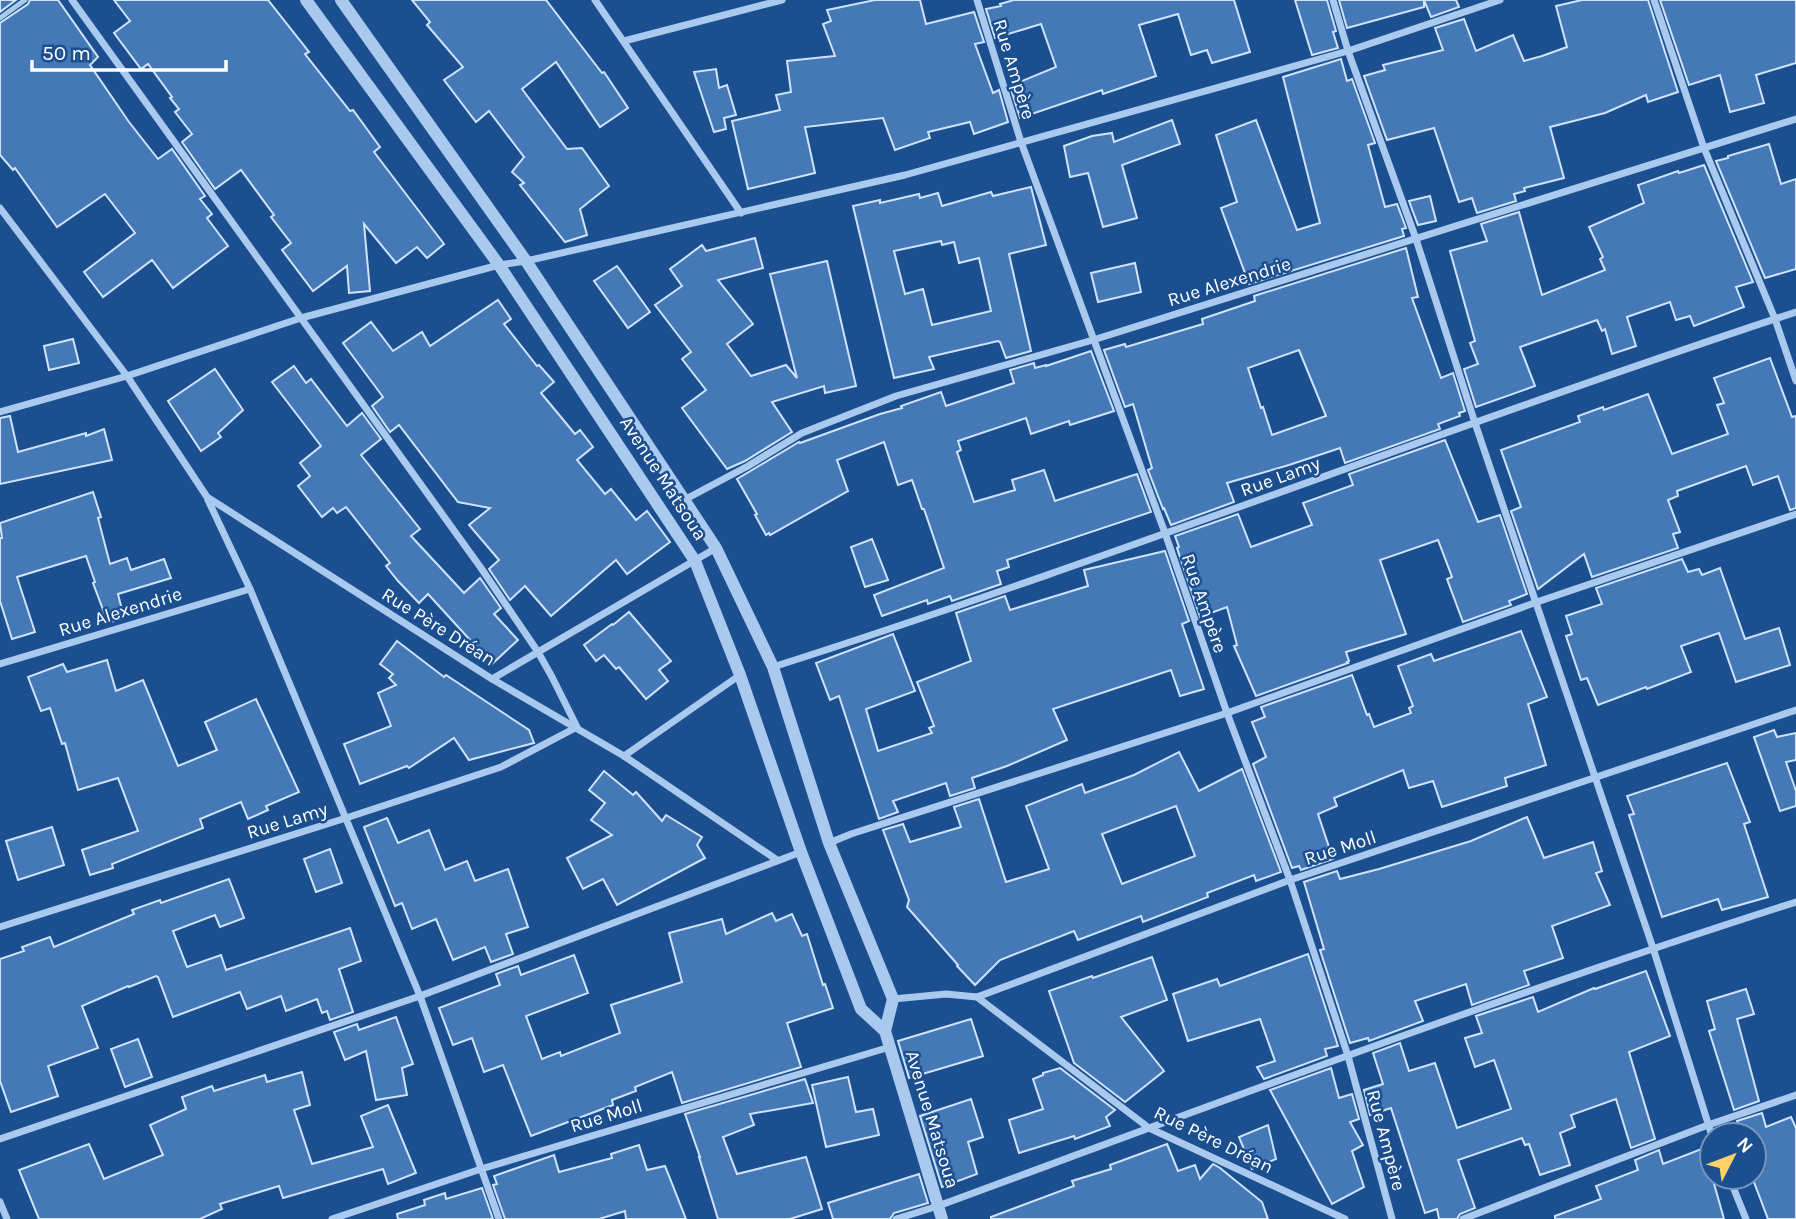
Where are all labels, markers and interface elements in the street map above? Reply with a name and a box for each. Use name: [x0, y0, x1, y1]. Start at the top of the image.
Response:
street label: Rue Ampère: [988, 17, 1040, 122]
scale bar: [32, 28, 226, 72]
text: 50 m: [42, 41, 91, 65]
street label: Rue Alexendrie: [1165, 253, 1294, 311]
street label: Avenue Matsoua: [615, 413, 711, 545]
street label: Rue Lamy: [1237, 452, 1323, 502]
street label: Rue Ampère: [1177, 551, 1231, 656]
street label: Rue Alexendrie: [56, 583, 185, 641]
street label: Rue Père Dréan: [378, 583, 499, 671]
street label: Rue Lamy: [244, 798, 331, 844]
street label: Rue Moll: [1301, 826, 1379, 870]
street label: Avenue Matsoua: [901, 1048, 963, 1191]
street label: Rue Ampère: [1362, 1087, 1410, 1193]
street label: Rue Moll: [567, 1095, 645, 1137]
street label: Rue Père Dréan: [1150, 1102, 1277, 1178]
north arrow: [1698, 1121, 1768, 1191]
text: N: [1732, 1133, 1758, 1158]

